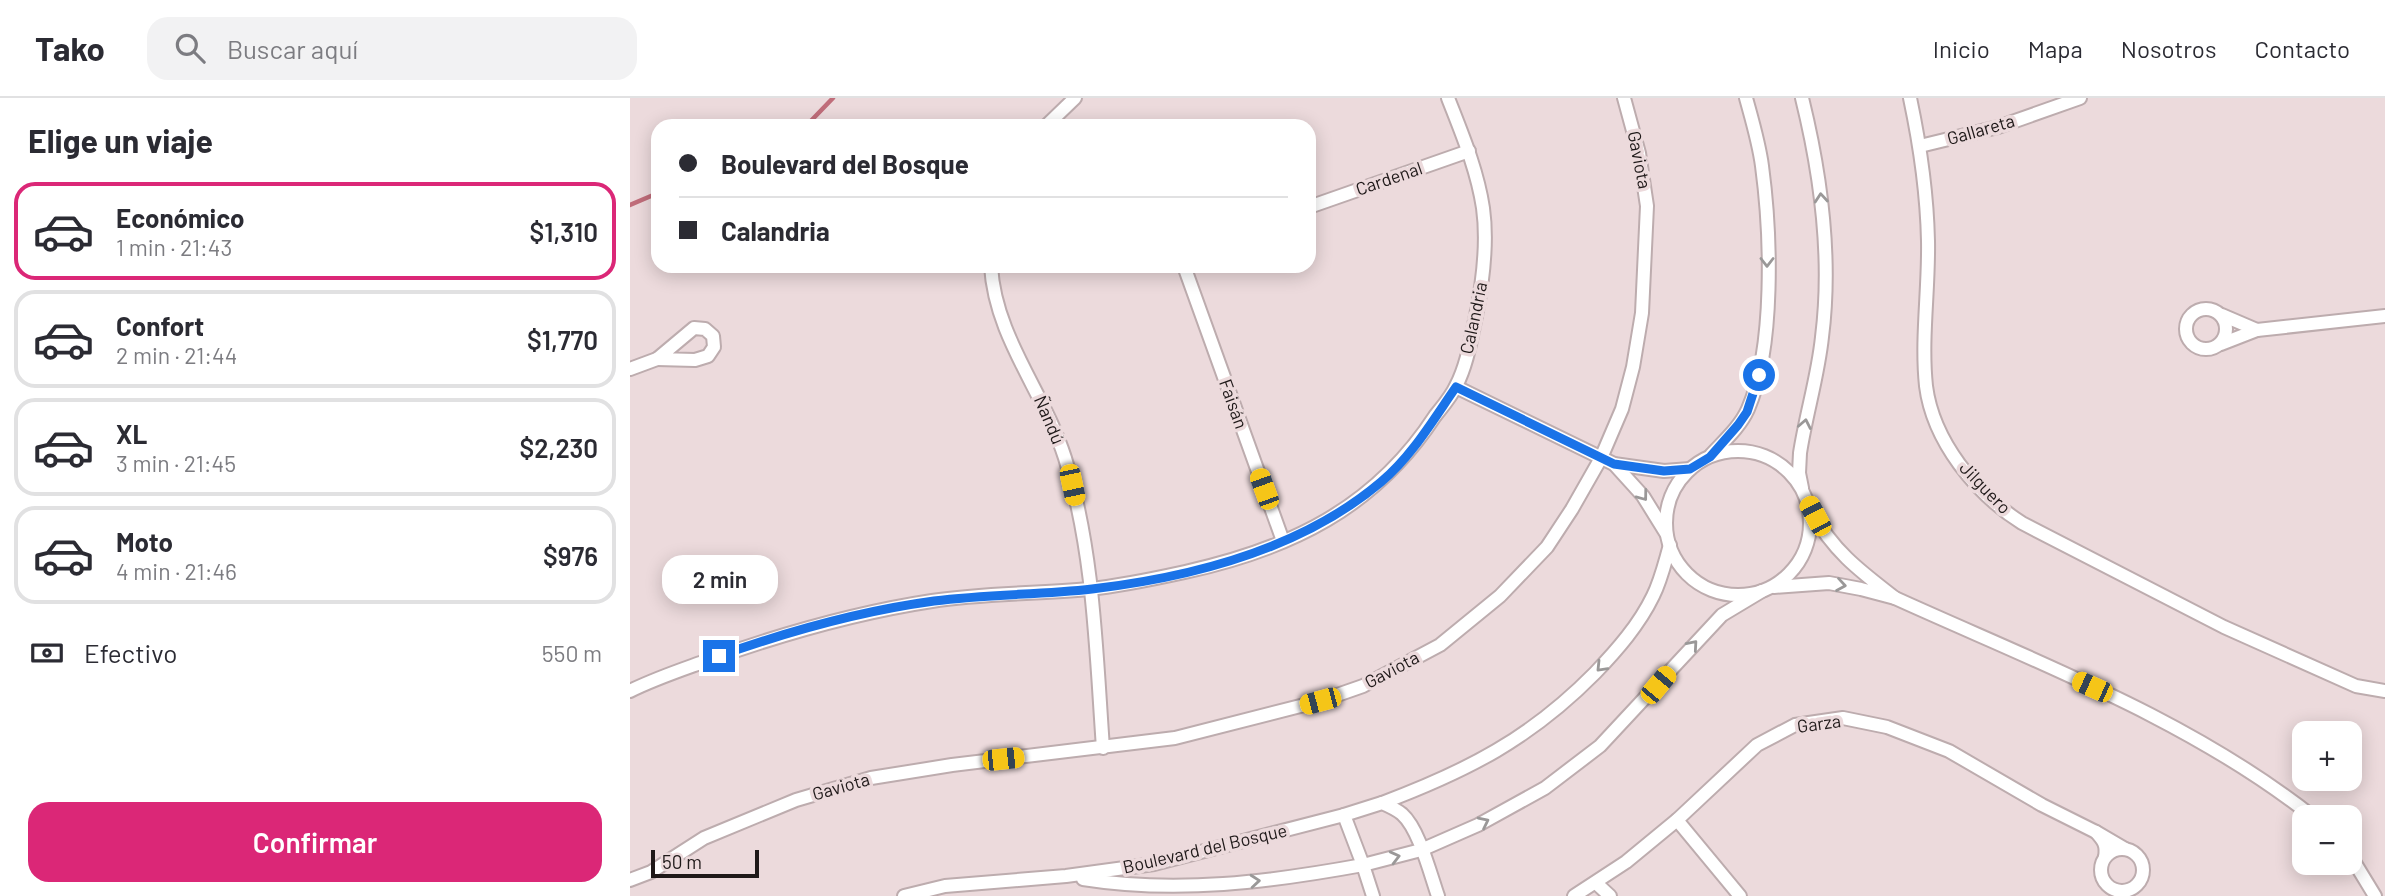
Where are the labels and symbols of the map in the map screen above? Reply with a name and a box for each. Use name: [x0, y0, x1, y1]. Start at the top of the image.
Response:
street label: Gallareta: [1944, 109, 2017, 149]
street label: Gaviota: [1624, 129, 1656, 191]
street label: Cardenal: [1353, 156, 1425, 200]
one-way arrow: [1814, 193, 1829, 204]
one-way arrow: [1759, 258, 1775, 268]
street label: Calandria: [1455, 280, 1491, 356]
route start: [1743, 359, 1775, 391]
street label: Faisán: [1215, 376, 1253, 431]
street label: Ñandú: [1030, 392, 1070, 447]
one-way arrow: [1797, 418, 1812, 430]
street label: Jilguero: [1955, 457, 2016, 518]
car: [1058, 462, 1087, 508]
car: [1247, 466, 1282, 512]
one-way arrow: [1634, 489, 1647, 501]
car: [1796, 493, 1835, 539]
callout: 2 min: [661, 554, 777, 603]
one-way arrow: [1835, 577, 1847, 592]
route end: [703, 640, 735, 672]
one-way arrow: [1685, 641, 1697, 654]
street label: Gaviota: [1360, 646, 1423, 693]
one-way arrow: [1596, 658, 1609, 671]
car: [1637, 662, 1680, 708]
car: [2069, 669, 2116, 705]
car: [1297, 685, 1344, 717]
street label: Garza: [1796, 709, 1842, 737]
car: [982, 746, 1025, 772]
street label: Gaviota: [810, 767, 872, 805]
one-way arrow: [1477, 817, 1489, 831]
street label: Boulevard del Bosque: [1121, 818, 1289, 878]
scale bar: [651, 847, 760, 879]
one-way arrow: [1388, 851, 1400, 865]
one-way arrow: [1250, 874, 1261, 889]

